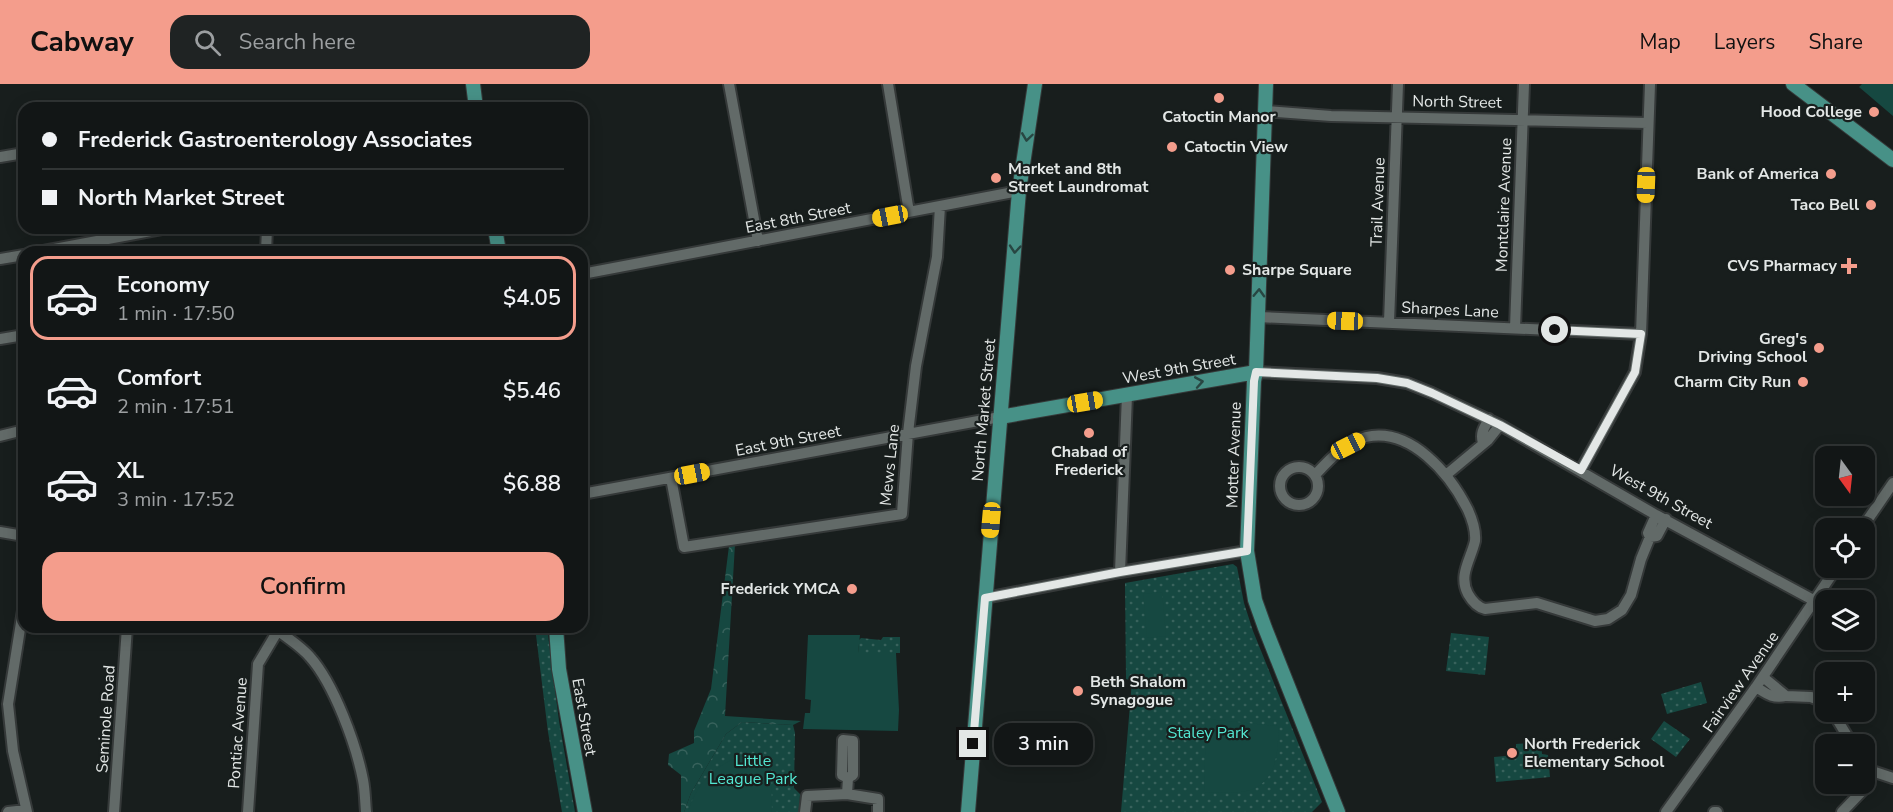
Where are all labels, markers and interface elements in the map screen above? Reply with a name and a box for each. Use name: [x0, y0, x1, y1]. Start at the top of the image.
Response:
search box: [170, 15, 590, 69]
text: Cabway: [30, 23, 134, 61]
icon: search: [191, 26, 224, 59]
text: Search here: [239, 27, 355, 57]
text: Map: [1639, 28, 1681, 56]
text: Layers: [1714, 28, 1775, 56]
text: Share: [1808, 28, 1863, 56]
street label: North Street: [1412, 90, 1502, 114]
marker: Catoctin Manor: [1212, 91, 1226, 105]
place label: Hood College: [1761, 101, 1862, 123]
marker: Hood College: [1867, 105, 1881, 119]
place label: Catoctin Manor: [1162, 106, 1277, 128]
text: Frederick Gastroenterology Associates: [78, 125, 472, 155]
one-way arrow: [1022, 133, 1034, 142]
place label: Catoctin View: [1184, 136, 1288, 158]
street label: Montclaire Avenue: [1491, 138, 1517, 272]
marker: Catoctin View: [1165, 140, 1179, 154]
street label: Trail Avenue: [1365, 157, 1391, 247]
place label: Market and 8th Street Laundromat: [1008, 158, 1149, 198]
place label: Bank of America: [1696, 163, 1819, 185]
car: [1636, 167, 1656, 203]
marker: Bank of America: [1824, 167, 1838, 181]
marker: Market and 8th Street Laundromat: [989, 171, 1003, 185]
text: North Market Street: [78, 183, 284, 213]
place label: Taco Bell: [1791, 194, 1859, 216]
street label: East 8th Street: [743, 197, 853, 239]
marker: Taco Bell: [1864, 198, 1878, 212]
car: [871, 204, 909, 228]
one-way arrow: [1009, 245, 1022, 254]
place label: CVS Pharmacy: [1727, 255, 1838, 277]
place label: Sharpe Square: [1242, 259, 1352, 281]
marker: CVS Pharmacy: [1842, 259, 1856, 273]
marker: Sharpe Square: [1223, 263, 1237, 277]
text: Economy: [117, 270, 209, 300]
icon: car: [45, 271, 99, 325]
text: $4.05: [503, 283, 561, 313]
one-way arrow: [1253, 288, 1265, 297]
street label: Sharpes Lane: [1401, 296, 1499, 324]
text: 1 min · 17:50: [117, 300, 235, 327]
car: [1327, 311, 1363, 331]
route start: [1541, 316, 1568, 343]
place label: Greg's Driving School: [1698, 328, 1807, 368]
street label: North Market Street: [967, 337, 1001, 482]
marker: Greg's Driving School: [1812, 341, 1826, 355]
street label: West 9th Street: [1121, 348, 1238, 390]
text: Comfort: [117, 363, 201, 393]
icon: car: [45, 364, 99, 418]
place label: Charm City Run: [1674, 371, 1791, 393]
marker: Charm City Run: [1796, 375, 1810, 389]
text: $5.46: [503, 376, 561, 406]
one-way arrow: [1194, 376, 1204, 389]
car: [1066, 390, 1104, 414]
text: 2 min · 17:51: [117, 393, 235, 420]
street label: Motter Avenue: [1221, 402, 1247, 508]
street label: East 9th Street: [733, 420, 843, 462]
street label: Mews Lane: [875, 423, 905, 507]
marker: Chabad of Frederick: [1082, 426, 1096, 440]
car: [1328, 430, 1368, 462]
place label: Chabad of Frederick: [1051, 441, 1128, 481]
north arrow: [1815, 446, 1875, 506]
map controls: [1815, 446, 1875, 794]
text: XL: [117, 456, 144, 486]
icon: car: [45, 457, 99, 511]
street label: West 9th Street: [1606, 460, 1717, 535]
car: [673, 462, 711, 486]
text: $6.88: [503, 469, 561, 499]
text: 3 min · 17:52: [117, 486, 235, 513]
car: [980, 501, 1002, 539]
button: locate: [1815, 518, 1875, 578]
button: Confirm: [42, 552, 564, 621]
place label: Frederick YMCA: [720, 578, 840, 600]
marker: Frederick YMCA: [845, 582, 859, 596]
button: layers: [1815, 590, 1875, 650]
street label: Fairview Avenue: [1698, 627, 1784, 737]
button: +: [1815, 662, 1875, 722]
street label: Seminole Road: [91, 664, 121, 774]
place label: Beth Shalom Synagogue: [1090, 671, 1186, 711]
street label: East Street: [566, 676, 602, 758]
street label: Pontiac Avenue: [223, 677, 253, 789]
marker: Beth Shalom Synagogue: [1071, 684, 1085, 698]
park label: Staley Park: [1167, 722, 1250, 744]
callout: 3 min: [994, 723, 1093, 765]
route end: [959, 730, 986, 757]
text: 3 min: [1018, 730, 1069, 757]
place label: North Frederick Elementary School: [1524, 733, 1664, 773]
button: −: [1815, 734, 1875, 794]
marker: North Frederick Elementary School: [1505, 746, 1519, 760]
park label: Little League Park: [709, 750, 798, 790]

